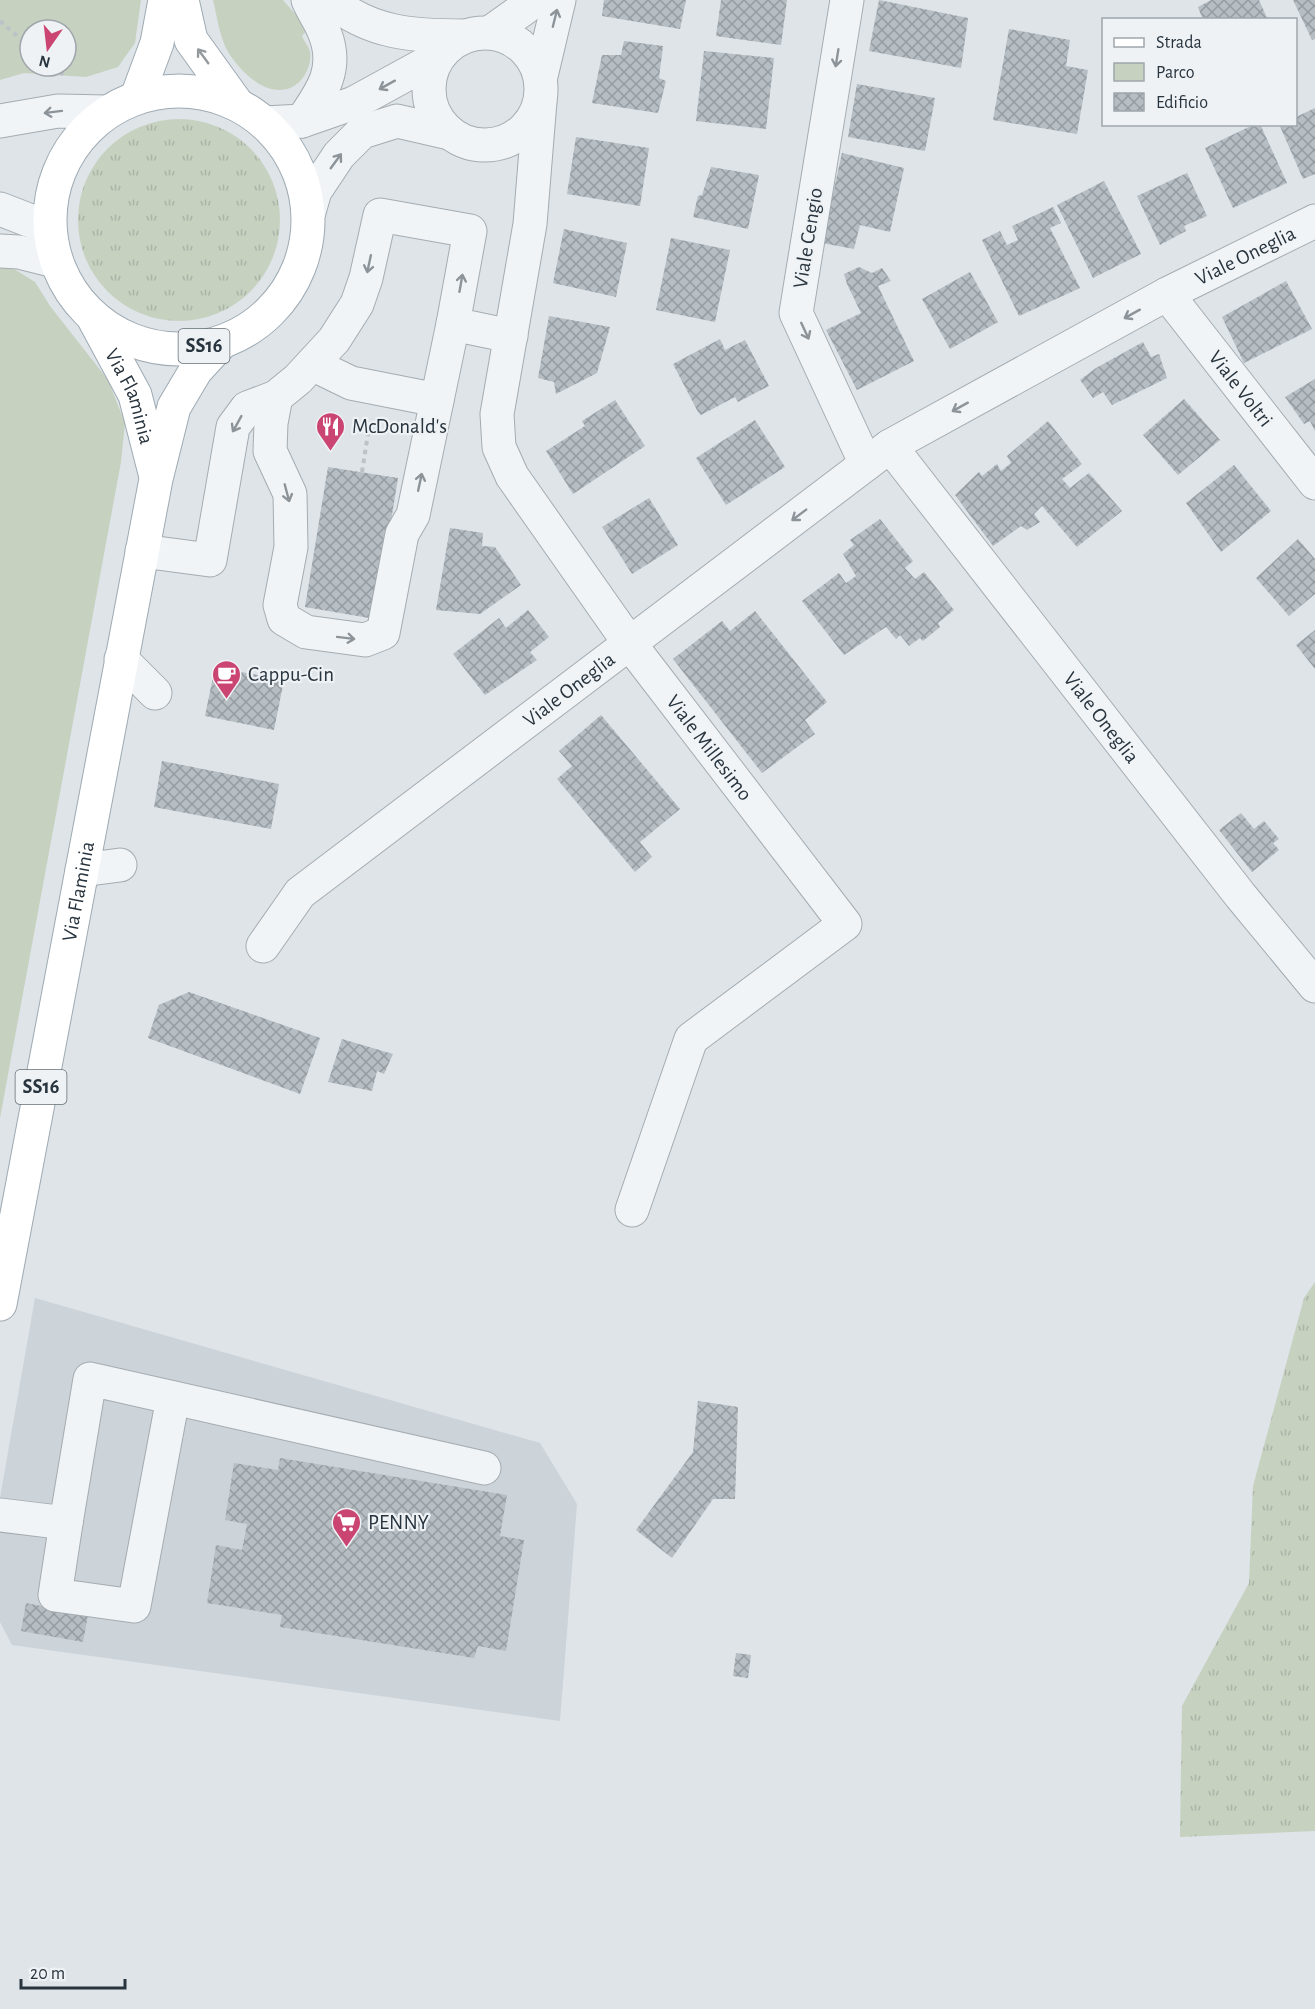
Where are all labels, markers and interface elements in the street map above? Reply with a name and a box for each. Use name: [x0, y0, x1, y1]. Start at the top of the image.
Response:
one-way arrow: [549, 9, 561, 28]
north arrow: [18, 18, 78, 78]
legend: [1102, 18, 1297, 126]
text: Strada: [1156, 34, 1202, 52]
one-way arrow: [832, 47, 843, 67]
one-way arrow: [197, 49, 209, 65]
text: N: [37, 52, 52, 71]
text: Parco: [1156, 64, 1195, 82]
one-way arrow: [379, 79, 396, 91]
text: Edificio: [1156, 94, 1208, 112]
one-way arrow: [44, 107, 64, 118]
one-way arrow: [330, 153, 342, 169]
street label: Viale Cengio: [790, 186, 826, 290]
street label: Viale Oneglia: [1192, 222, 1299, 289]
one-way arrow: [363, 255, 375, 274]
one-way arrow: [456, 274, 467, 294]
one-way arrow: [1123, 309, 1141, 320]
one-way arrow: [799, 322, 811, 340]
road number: SS16: [178, 329, 230, 363]
street label: Via Flaminia: [102, 345, 158, 447]
street label: Viale Voltri: [1205, 347, 1277, 430]
one-way arrow: [952, 402, 970, 413]
restaurant icon: McDonald's: [315, 410, 347, 452]
one-way arrow: [231, 415, 243, 432]
place label: McDonald's: [352, 416, 447, 437]
one-way arrow: [415, 473, 426, 492]
one-way arrow: [282, 483, 294, 502]
one-way arrow: [791, 509, 807, 522]
one-way arrow: [336, 632, 356, 643]
street label: Viale Oneglia: [519, 648, 619, 731]
cafe icon: Cappu-Cin: [211, 658, 243, 700]
place label: Cappu-Cin: [248, 664, 334, 685]
street label: Viale Oneglia: [1060, 668, 1143, 767]
street label: Viale Millesimo: [663, 691, 756, 804]
street label: Via Flaminia: [58, 839, 98, 943]
road number: SS16: [15, 1070, 66, 1104]
supermarket icon: PENNY: [331, 1506, 363, 1548]
place label: PENNY: [368, 1512, 429, 1533]
scale bar: [21, 1952, 124, 1990]
text: 20 m: [30, 1965, 65, 1983]

